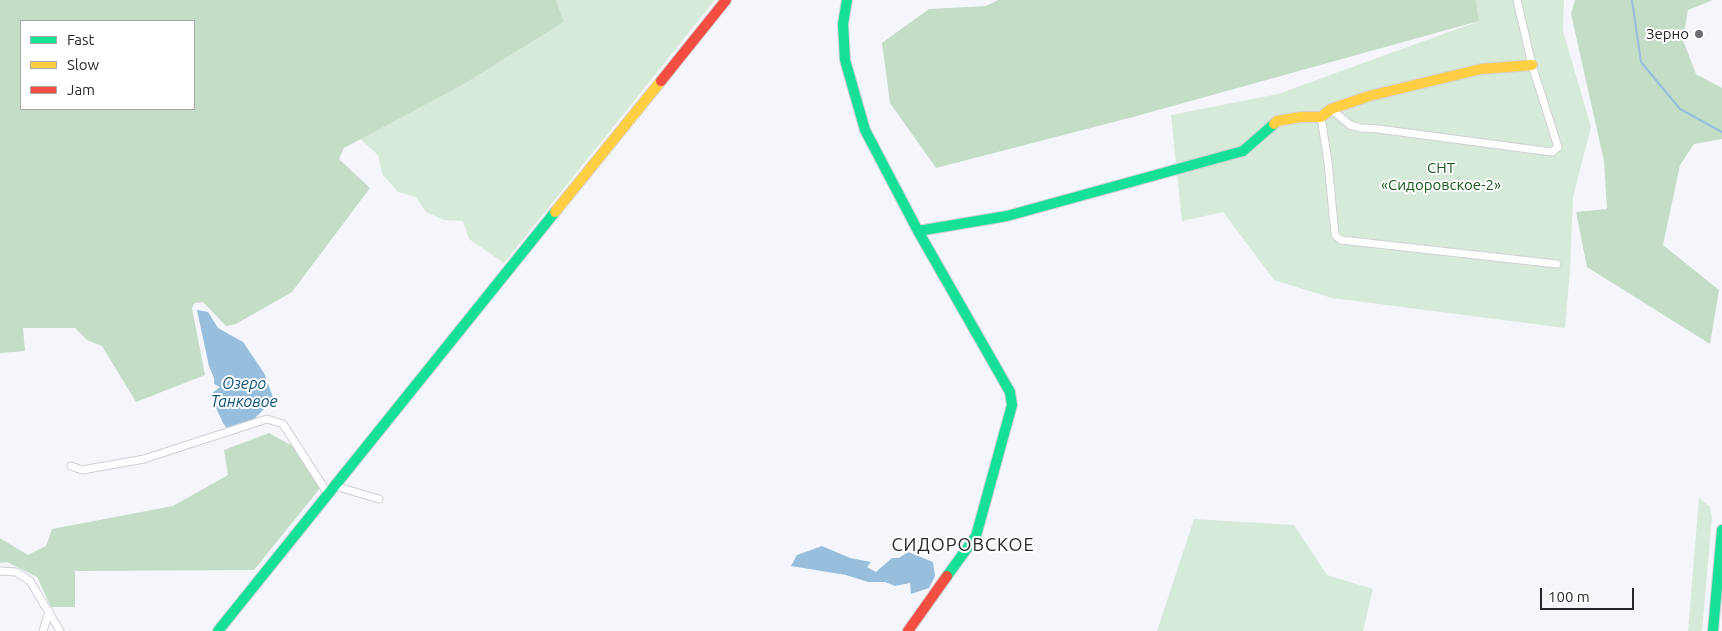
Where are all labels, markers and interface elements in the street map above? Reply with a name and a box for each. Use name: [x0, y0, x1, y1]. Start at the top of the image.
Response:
legend: [20, 20, 195, 110]
place label: Зерно: [1646, 25, 1689, 43]
marker: Зерно: [1693, 28, 1705, 40]
text: Fast: [67, 31, 94, 48]
text: Slow: [67, 56, 99, 73]
text: Jam: [67, 81, 95, 98]
park label: СНТ «Сидоровское-2»: [1381, 159, 1501, 194]
water label: Озеро Танковое: [211, 374, 277, 412]
district label: СИДОРОВСКОЕ: [890, 534, 1036, 556]
scale bar: [1542, 578, 1636, 610]
text: 100 m: [1548, 588, 1590, 605]

